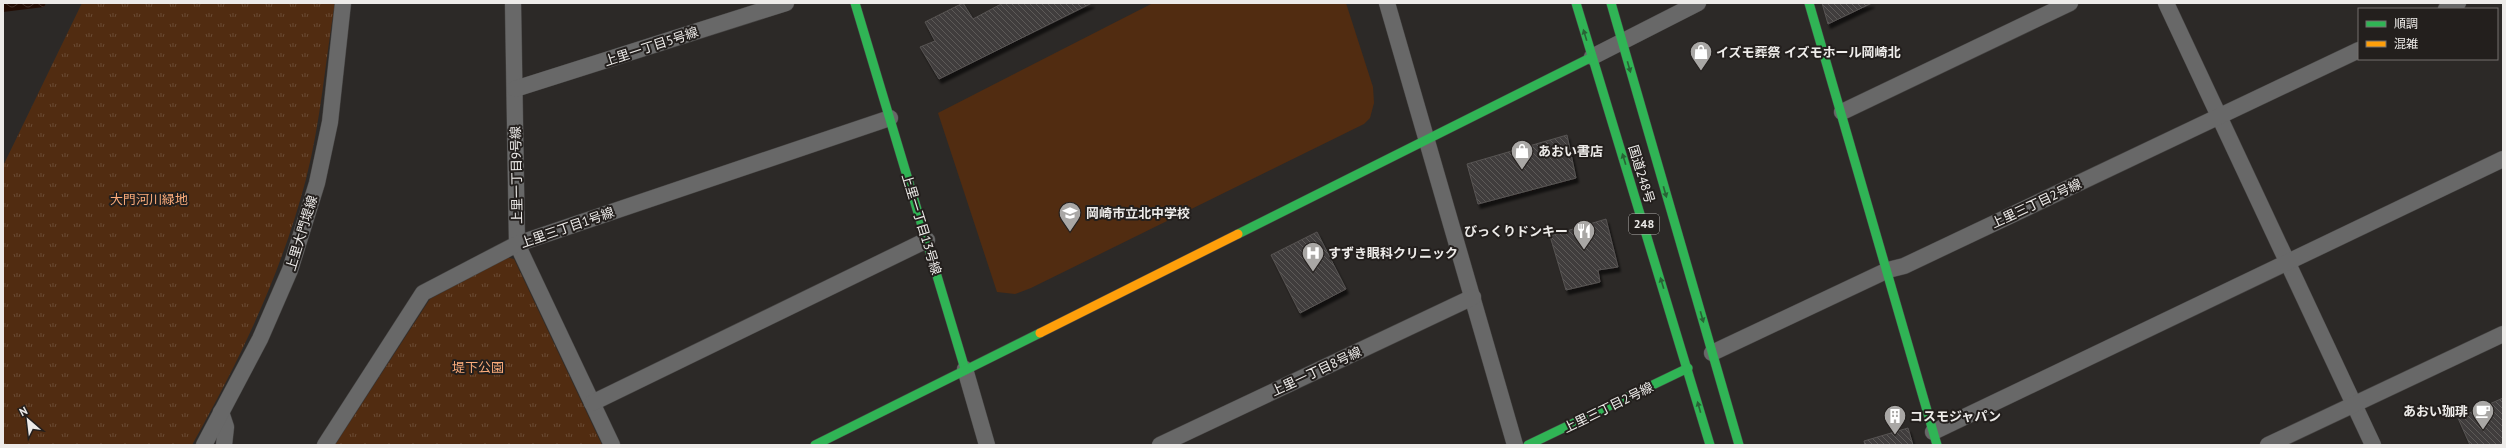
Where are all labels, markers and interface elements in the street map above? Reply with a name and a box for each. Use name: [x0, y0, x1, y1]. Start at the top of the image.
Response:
legend: [2358, 8, 2498, 60]
text: 順調: [2394, 16, 2418, 31]
street label: 上里一丁目5号線: [602, 23, 700, 70]
one-way arrow: [1582, 28, 1588, 40]
text: 混雑: [2394, 36, 2418, 51]
shop icon: イズモ葬祭 イズモホール岡崎北: [1688, 39, 1714, 72]
place label: イズモ葬祭 イズモホール岡崎北: [1716, 44, 1901, 61]
one-way arrow: [1626, 62, 1632, 74]
street label: 上里一丁目9号線: [507, 126, 526, 224]
shop icon: あおい書店: [1509, 138, 1535, 171]
place label: あおい書店: [1538, 143, 1603, 160]
street label: 国道248号: [1625, 143, 1658, 205]
one-way arrow: [1620, 152, 1626, 164]
street label: 上里一丁目13号線: [898, 171, 945, 277]
street label: 上里三丁目2号線: [1988, 175, 2084, 232]
one-way arrow: [1663, 186, 1669, 199]
park label: 大門河川緑地: [110, 191, 188, 208]
street label: 上里大門堤線: [282, 193, 321, 273]
school or university icon: 岡崎市立北中学校: [1057, 200, 1083, 233]
street label: 上里三丁目1号線: [518, 203, 616, 251]
place label: 岡崎市立北中学校: [1086, 205, 1190, 222]
road number: 248: [1629, 214, 1659, 234]
restaurant icon: びっくりドンキー: [1571, 218, 1597, 251]
place label: びっくりドンキー: [1464, 223, 1568, 240]
hospital icon: すずき眼科クリニック: [1300, 240, 1326, 273]
place label: すずき眼科クリニック: [1328, 245, 1458, 262]
one-way arrow: [1659, 277, 1665, 289]
one-way arrow: [1699, 311, 1705, 323]
street label: 上里一丁目8号線: [1268, 343, 1364, 400]
park label: 堤下公園: [452, 359, 504, 376]
street label: 上里三丁目2号線: [1560, 378, 1656, 437]
cafe icon: あおい珈琲: [2470, 398, 2496, 431]
north arrow: [8, 400, 48, 440]
one-way arrow: [1696, 401, 1702, 413]
text: N: [17, 403, 30, 419]
building icon: コスモジャパン: [1882, 403, 1908, 436]
place label: あおい珈琲: [2403, 403, 2468, 420]
place label: コスモジャパン: [1910, 408, 2001, 425]

